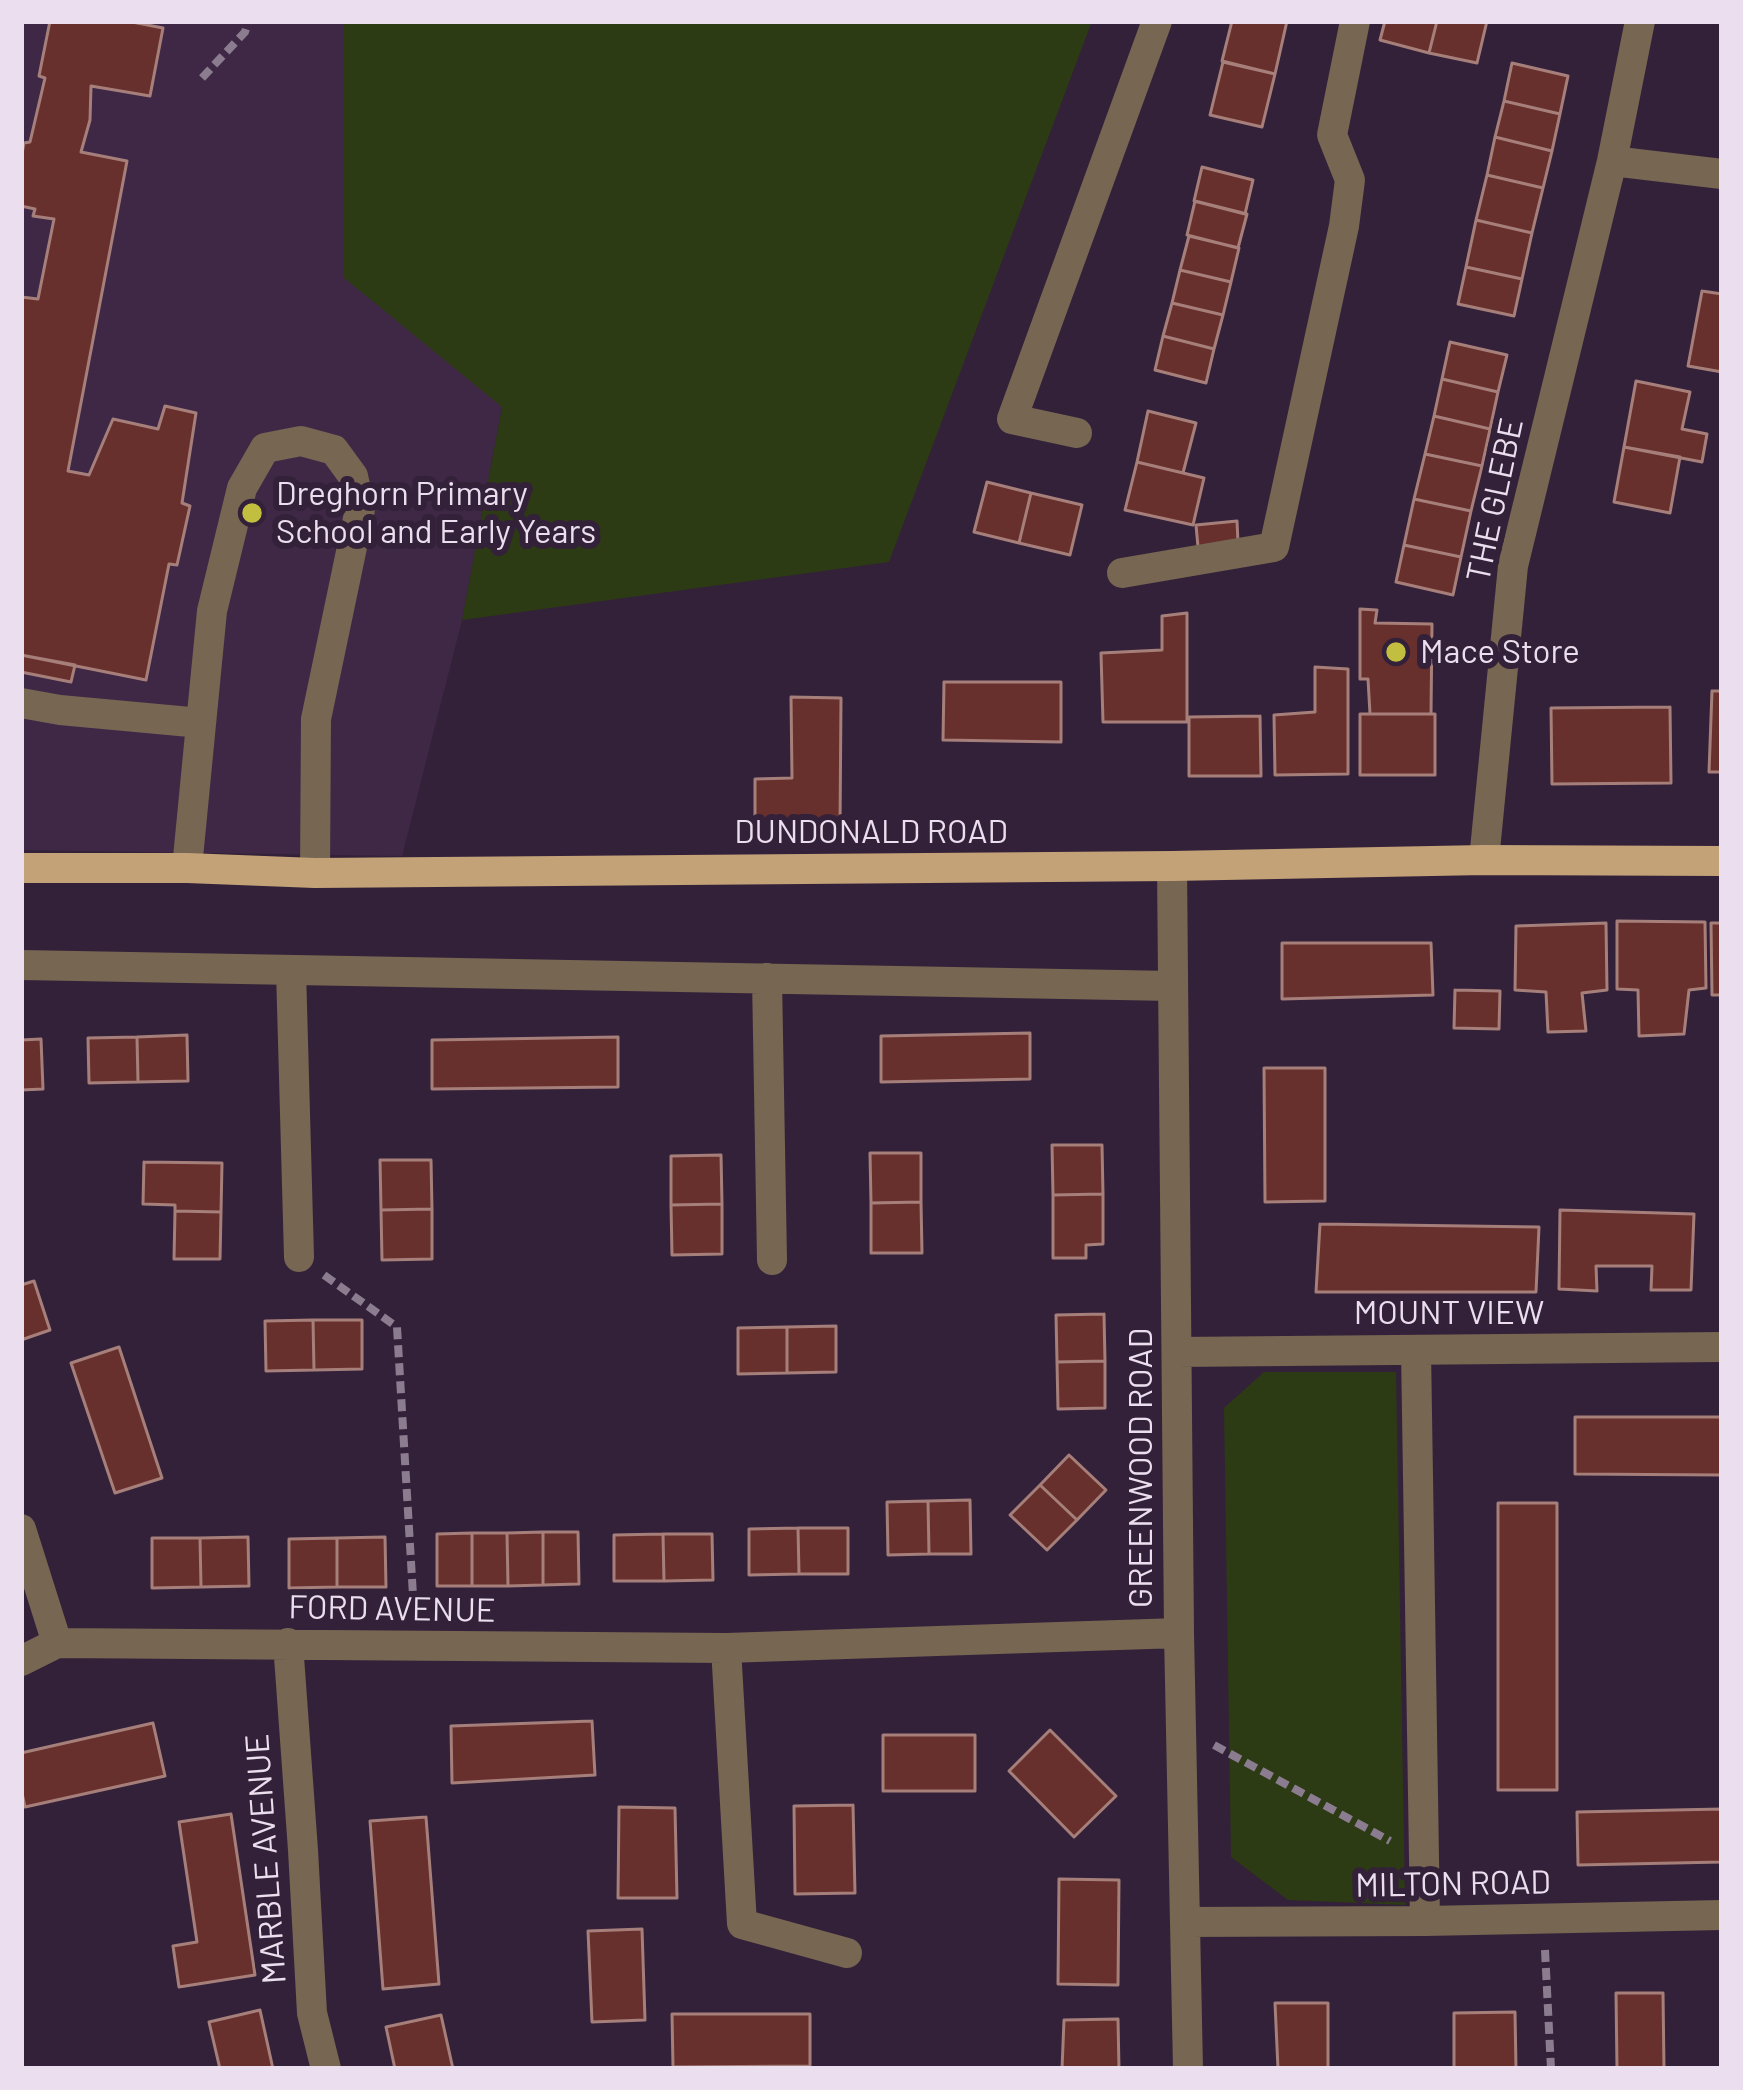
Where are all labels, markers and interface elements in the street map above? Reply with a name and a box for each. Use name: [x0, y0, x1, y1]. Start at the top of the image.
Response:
street label: THE GLEBE: [1458, 414, 1532, 586]
place label: Dreghorn Primary School and Early Years: [276, 474, 596, 552]
marker: Dreghorn Primary School and Early Years: [239, 500, 265, 526]
place label: Mace Store: [1420, 632, 1580, 672]
marker: Mace Store: [1383, 639, 1409, 665]
street label: DUNDONALD ROAD: [734, 812, 1008, 852]
street label: MOUNT VIEW: [1354, 1293, 1544, 1333]
street label: GREENWOOD ROAD: [1121, 1328, 1161, 1608]
street label: FORD AVENUE: [288, 1587, 496, 1631]
street label: MARBLE AVENUE: [237, 1732, 295, 1986]
street label: MILTON ROAD: [1355, 1862, 1551, 1906]

